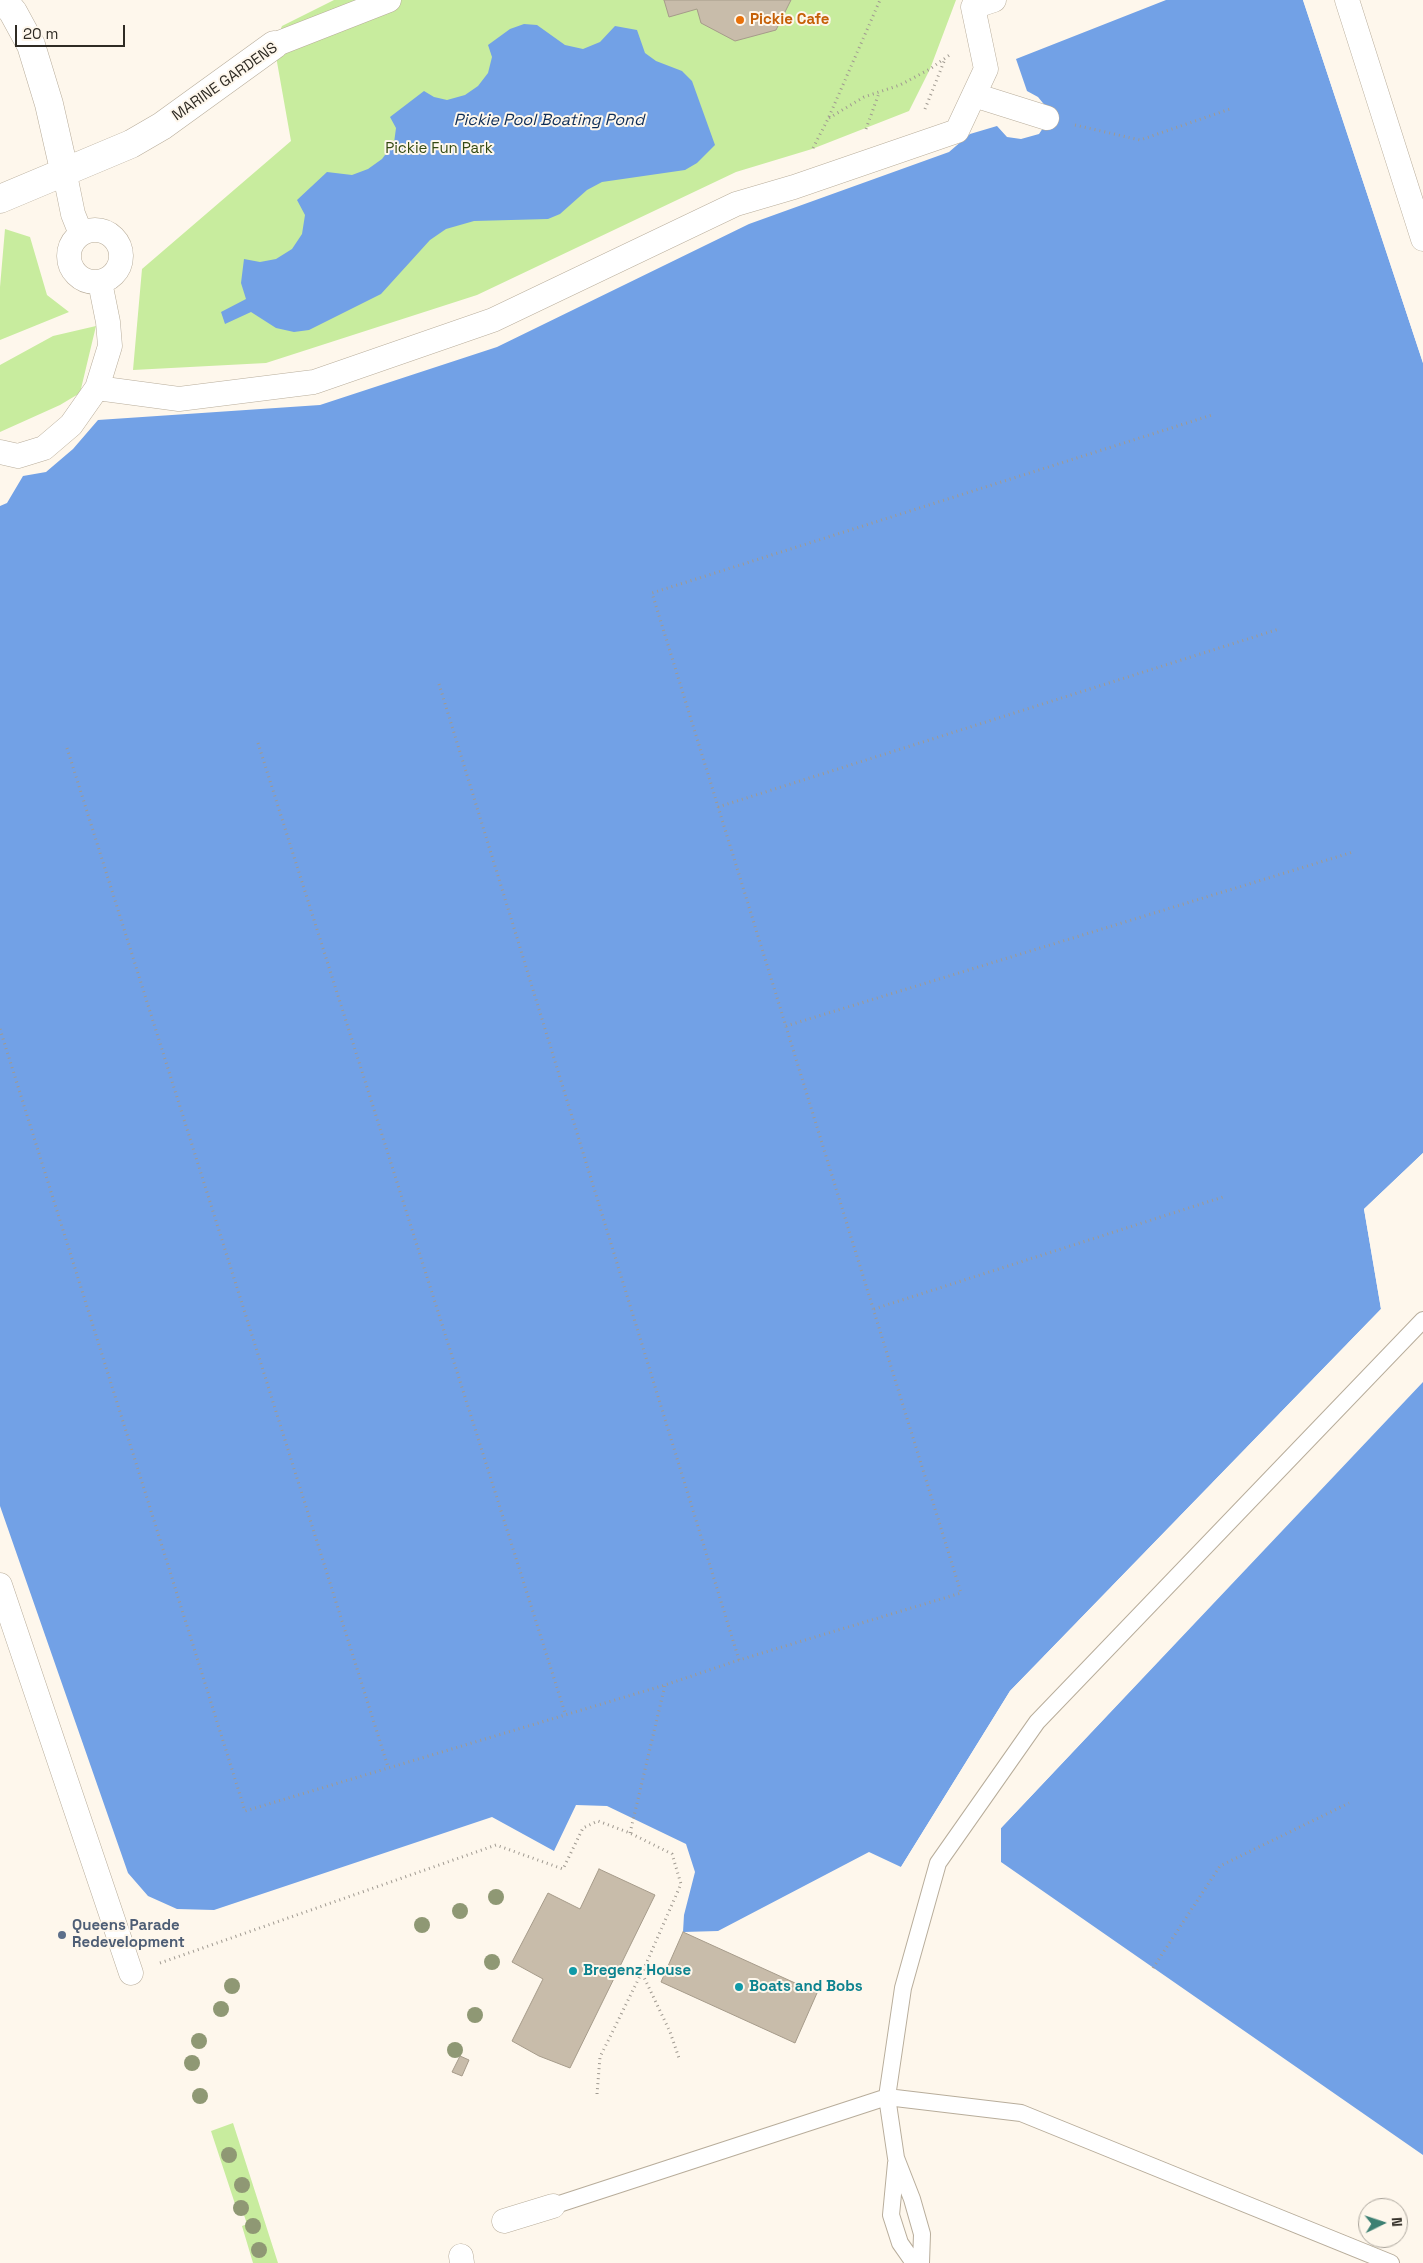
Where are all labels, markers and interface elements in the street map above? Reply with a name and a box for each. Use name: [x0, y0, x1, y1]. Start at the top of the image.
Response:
place label: Pickie Cafe: [750, 11, 829, 29]
marker: Pickie Cafe: [734, 14, 746, 26]
scale bar: [18, 15, 128, 47]
text: 20 m: [23, 24, 58, 43]
street label: MARINE GARDENS: [169, 39, 281, 125]
water label: Pickie Pool Boating Pond: [454, 111, 644, 131]
park label: Pickie Fun Park: [385, 140, 493, 158]
place label: Queens Parade Redevelopment: [72, 1917, 185, 1952]
marker: Queens Parade Redevelopment: [56, 1929, 68, 1941]
place label: Bregenz House: [583, 1962, 691, 1980]
marker: Bregenz House: [567, 1965, 579, 1977]
place label: Boats and Bobs: [749, 1978, 863, 1996]
marker: Boats and Bobs: [733, 1981, 745, 1993]
north arrow: [1358, 2198, 1408, 2248]
text: N: [1388, 2217, 1406, 2227]

